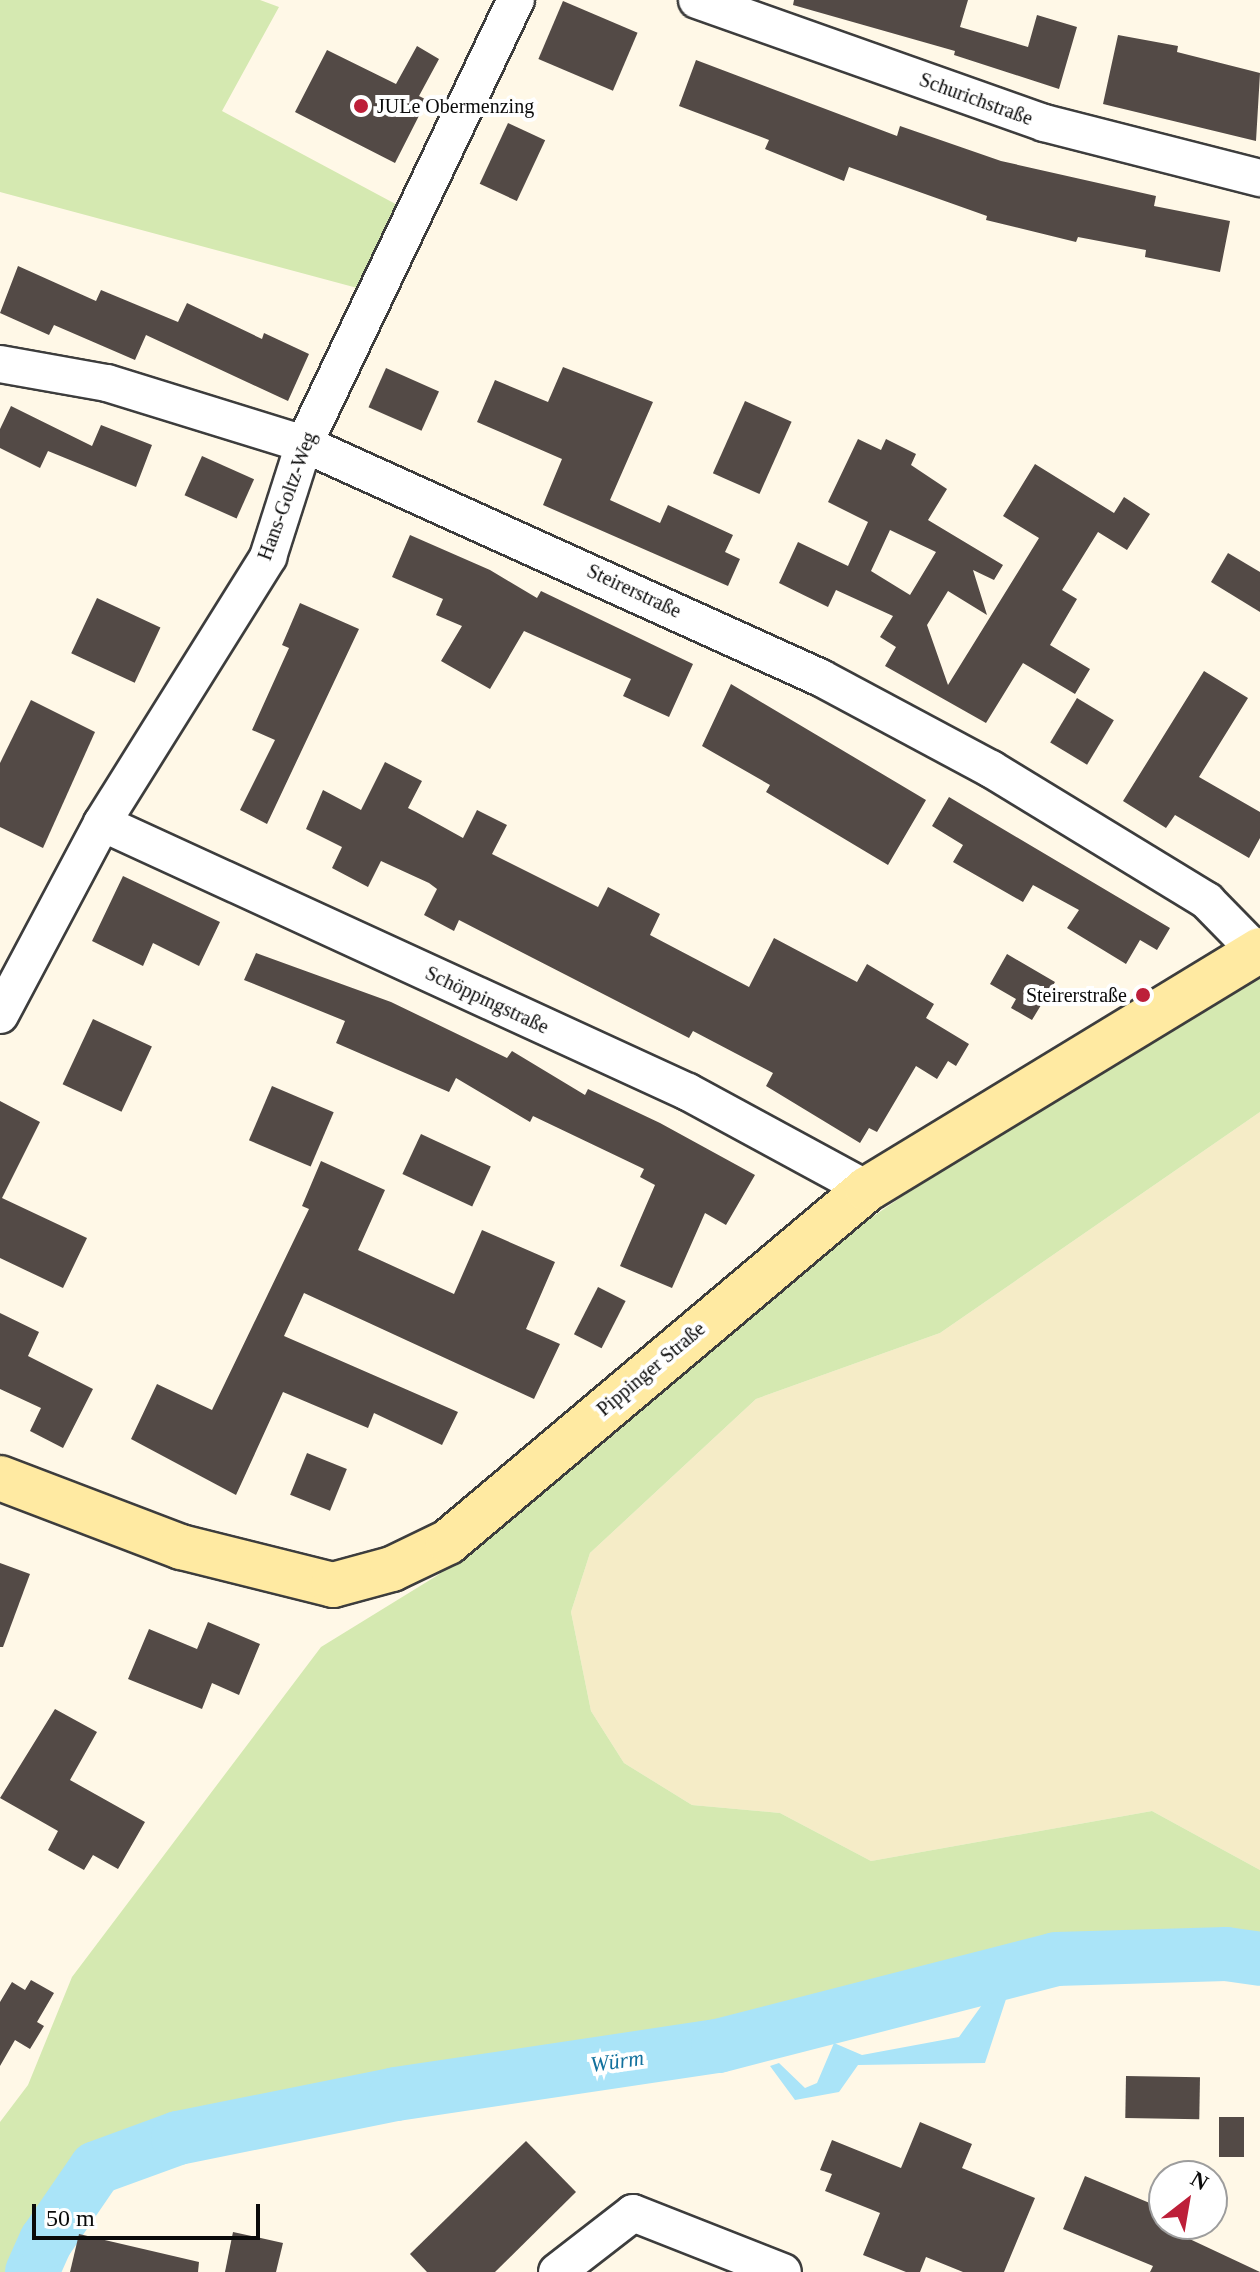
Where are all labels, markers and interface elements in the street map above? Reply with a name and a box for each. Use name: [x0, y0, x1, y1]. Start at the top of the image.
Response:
street label: Schurichstraße: [916, 67, 1036, 131]
place label: JULe Obermenzing: [377, 94, 534, 118]
marker: JULe Obermenzing: [352, 97, 370, 115]
street label: Hans-Goltz-Weg: [253, 428, 321, 564]
street label: Steirerstraße: [583, 559, 685, 623]
street label: Schöppingstraße: [422, 961, 552, 1039]
place label: Steirerstraße: [1026, 983, 1127, 1007]
marker: Steirerstraße: [1134, 986, 1152, 1004]
street label: Pippinger Straße: [592, 1317, 710, 1421]
water label: Würm: [589, 2044, 645, 2078]
north arrow: [1148, 2160, 1228, 2240]
text: N: [1186, 2166, 1213, 2196]
scale bar: [36, 2188, 264, 2238]
text: 50 m: [46, 2205, 95, 2231]

